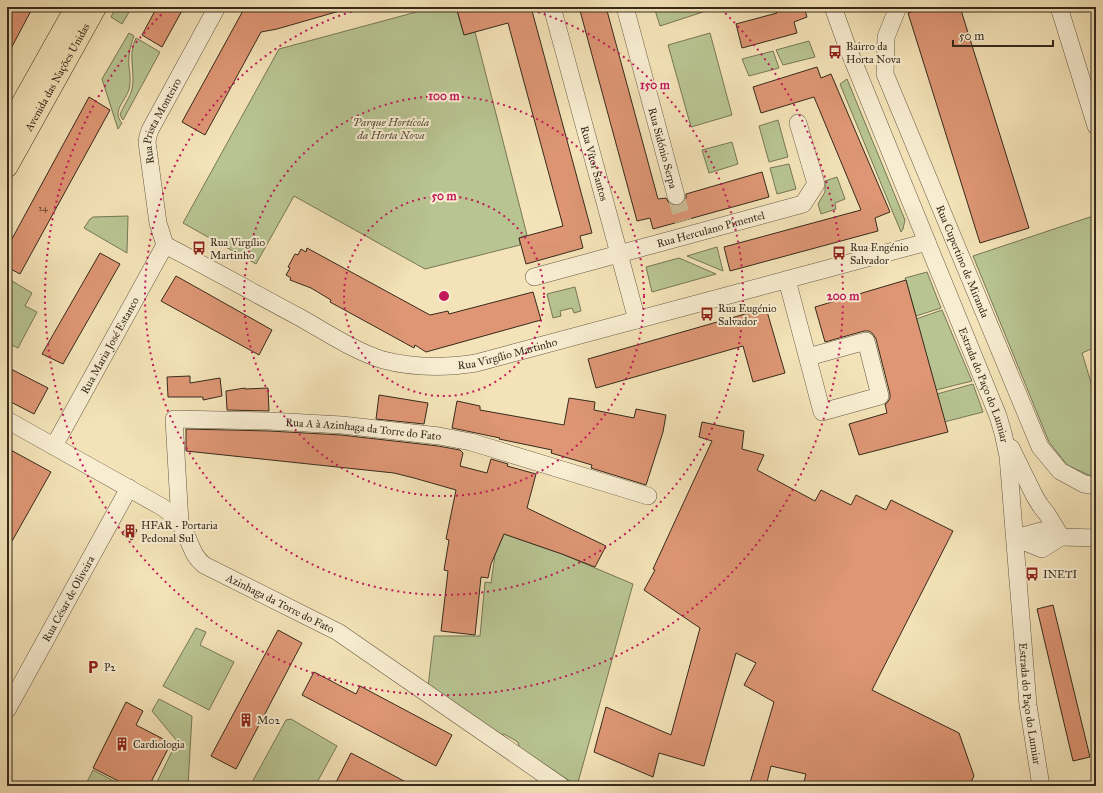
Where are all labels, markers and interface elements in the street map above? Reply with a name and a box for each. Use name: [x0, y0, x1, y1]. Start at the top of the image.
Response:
street label: Avenida das Nações Unidas: [21, 21, 92, 134]
scale bar: [953, 22, 1053, 48]
text: 50 m: [959, 29, 984, 43]
place label: Bairro da Horta Nova: [846, 40, 901, 66]
bus stop icon: Bairro da Horta Nova: [827, 44, 843, 60]
street label: Rua Prista Monteiro: [140, 75, 184, 165]
text: 150 m: [640, 78, 671, 92]
text: 100 m: [428, 89, 461, 103]
street label: Rua Sidónio Serpa: [646, 106, 680, 190]
park label: Parque Hortícola da Horta Nova: [353, 116, 429, 142]
street label: Rua Vítor Santos: [578, 124, 611, 202]
text: 50 m: [431, 189, 458, 203]
house number: 24: [38, 202, 49, 213]
street label: Rua Cupertino de Miranda: [934, 203, 992, 320]
street label: Rua Herculano Pimentel: [655, 208, 766, 250]
place label: Rua Virgílio Martinho: [210, 236, 265, 262]
bus stop icon: Rua Virgílio Martinho: [191, 240, 207, 256]
place label: Rua Engénio Salvador: [850, 241, 909, 267]
bus stop icon: Rua Engénio Salvador: [831, 245, 847, 261]
centre of rings: [437, 289, 451, 303]
text: 200 m: [827, 289, 860, 303]
street label: Rua Maria José Estanco: [78, 294, 142, 396]
place label: Rua Eugénio Salvador: [718, 302, 777, 328]
bus stop icon: Rua Eugénio Salvador: [699, 306, 715, 322]
street label: Estrada do Paço do Lumiar: [956, 325, 1012, 445]
street label: Rua Virgílio Martinho: [457, 335, 559, 372]
street label: Rua A à Azinhaga da Torre do Fato: [285, 415, 442, 443]
place label: HFAR - Portaria Pedonal Sul: [141, 519, 218, 545]
building icon: HFAR - Portaria Pedonal Sul: [122, 523, 138, 539]
street label: Rua César de Oliveira: [39, 553, 97, 644]
bus stop icon: INETI: [1024, 566, 1040, 582]
place label: INETI: [1043, 568, 1077, 581]
street label: Azinhaga da Torre do Fato: [223, 570, 337, 636]
street label: Estrada do Paço do Lumiar: [1017, 642, 1044, 766]
parking icon: P2: [85, 659, 101, 675]
place label: P2: [104, 661, 116, 674]
building icon: M02: [238, 712, 254, 728]
place label: M02: [257, 714, 281, 727]
building icon: Cardiologia: [114, 736, 130, 752]
place label: Cardiologia: [133, 738, 185, 751]

